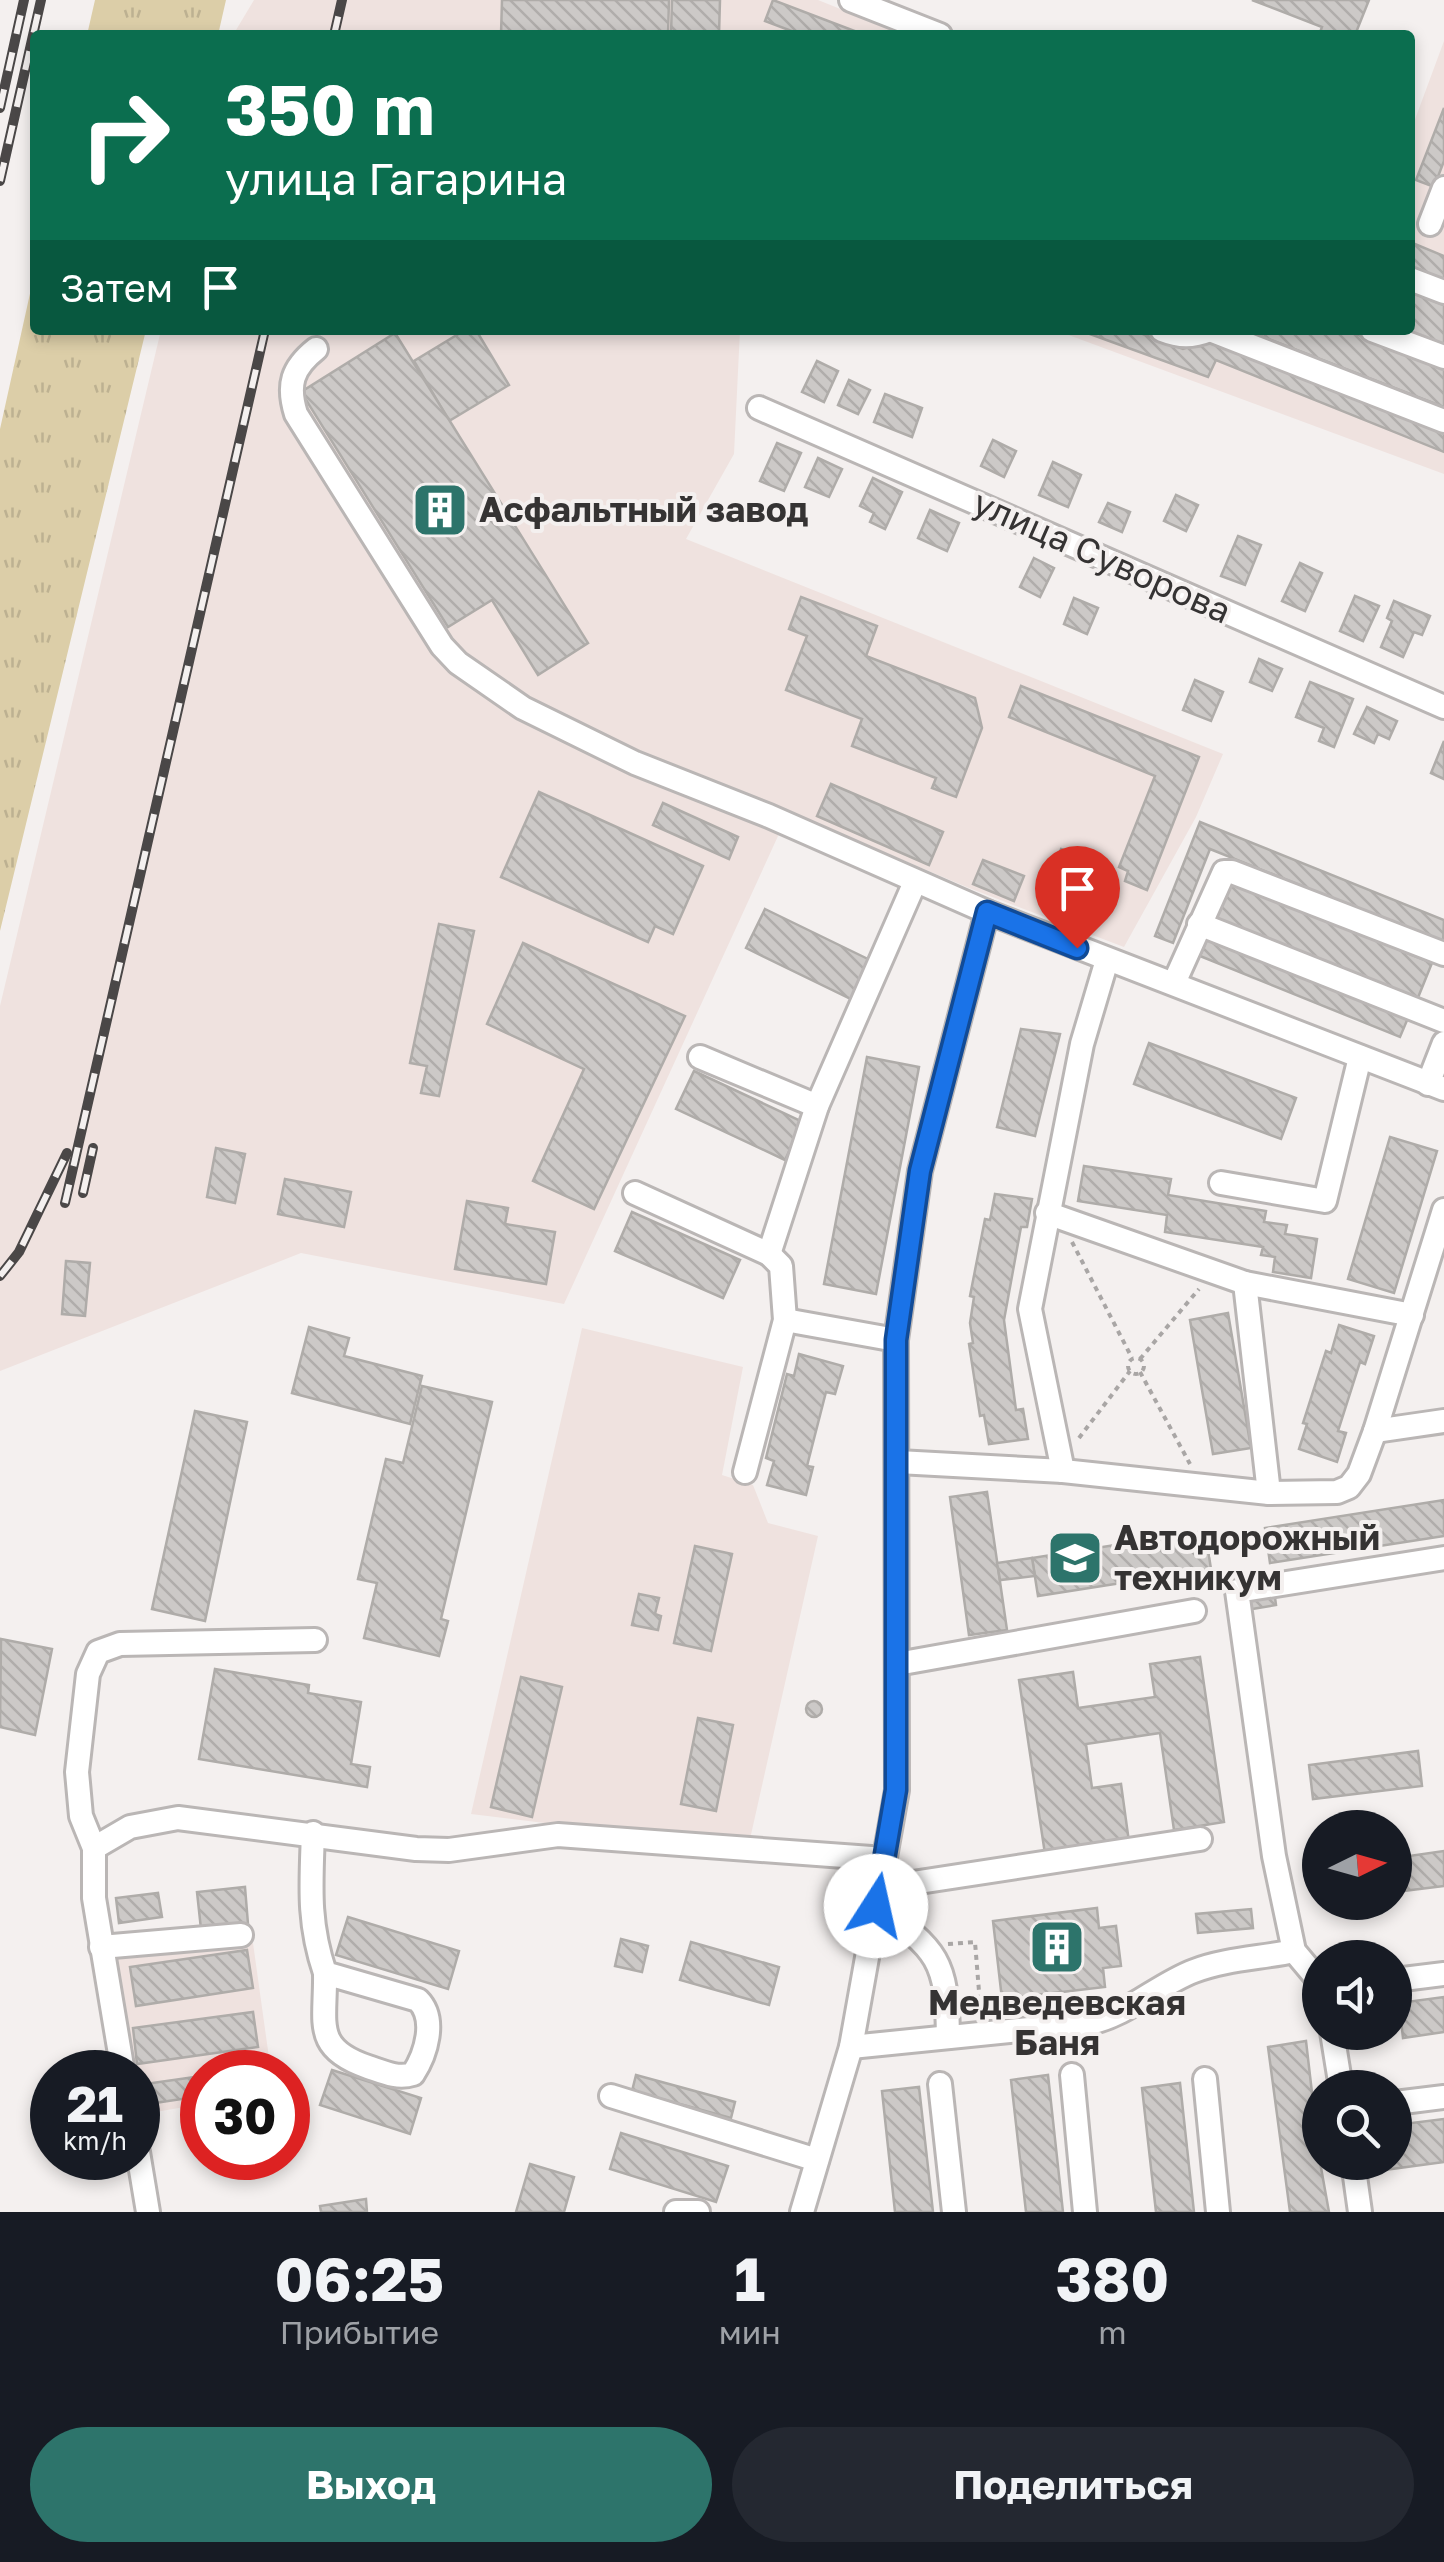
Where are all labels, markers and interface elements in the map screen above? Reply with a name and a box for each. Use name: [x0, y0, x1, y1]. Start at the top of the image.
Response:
text: 350 m: [225, 66, 435, 150]
icon: right: [60, 70, 190, 200]
text: улица Гагарина: [225, 151, 567, 205]
icon: arrive: [193, 260, 248, 315]
text: Затем: [60, 265, 173, 310]
building icon: Асфальтный завод: [410, 480, 470, 540]
street label: улица Суворова: [967, 480, 1238, 632]
place label: Асфальтный завод: [479, 488, 809, 530]
pin: [1035, 846, 1120, 949]
icon: arrive: [1050, 861, 1105, 916]
place label: Автодорожный техникум: [1114, 1516, 1380, 1598]
school or university icon: Автодорожный техникум: [1045, 1528, 1105, 1588]
north arrow: [1302, 1810, 1412, 1920]
map controls: [1302, 1810, 1412, 2180]
position arrow: [824, 1854, 928, 1958]
building icon: Медведевская Баня: [1027, 1917, 1087, 1977]
button: sound: [1302, 1940, 1412, 2050]
place label: Медведевская Баня: [928, 1981, 1186, 2063]
speed limit sign: 30: [180, 2050, 310, 2180]
button: search: [1302, 2070, 1412, 2180]
text: 21: [67, 2073, 123, 2133]
text: km/h: [63, 2125, 127, 2156]
text: 06:25: [275, 2242, 444, 2314]
text: 1: [734, 2242, 765, 2314]
text: 380: [1055, 2242, 1169, 2314]
text: Прибытие: [280, 2313, 439, 2351]
text: мин: [719, 2313, 781, 2351]
text: m: [1098, 2313, 1127, 2351]
button: Выход: [30, 2427, 712, 2542]
button: Поделиться: [732, 2427, 1414, 2542]

